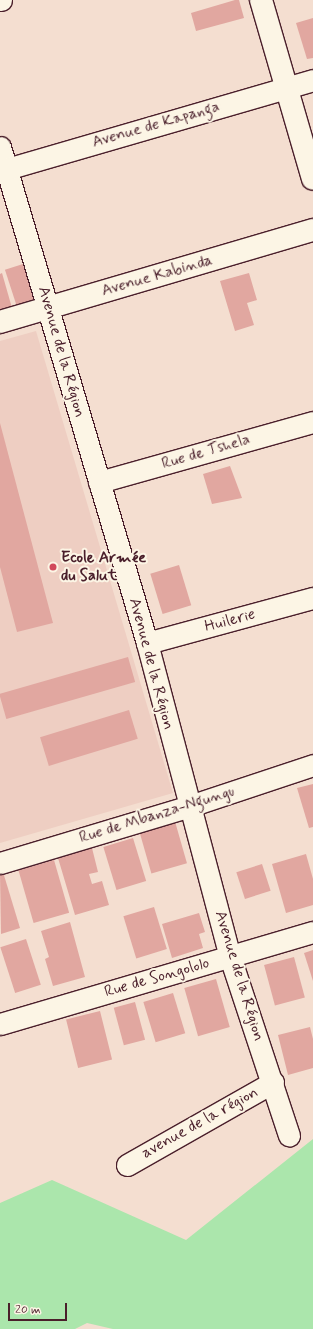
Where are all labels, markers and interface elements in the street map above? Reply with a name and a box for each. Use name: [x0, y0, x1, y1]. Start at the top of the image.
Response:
street label: Avenue de Kapanga: [88, 97, 224, 153]
street label: Avenue Kabinda: [98, 251, 216, 301]
street label: Avenue de la Région: [33, 285, 89, 419]
street label: Rue de Tshela: [160, 430, 252, 474]
place label: Ecole Armée du Salut: [61, 548, 146, 586]
marker: Ecole Armée du Salut: [48, 562, 58, 572]
street label: Avenue de la Région: [125, 597, 177, 731]
street label: Huilerie: [203, 605, 257, 637]
street label: Rue de Mbanza-Ngungu: [75, 782, 239, 848]
street label: Avenue de la Région: [210, 910, 268, 1042]
street label: Rue de Songololo: [103, 954, 211, 1002]
street label: avenue de la région: [139, 1083, 261, 1163]
scale bar: [10, 1295, 69, 1321]
text: 20 m: [15, 1302, 41, 1318]

